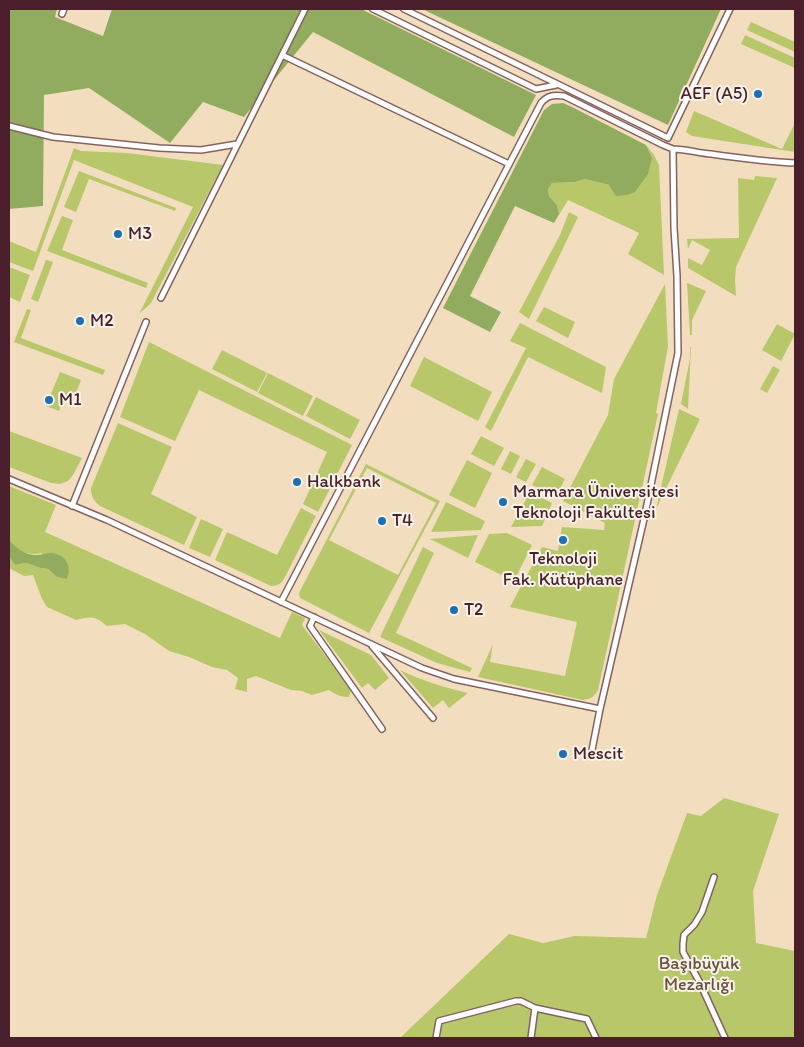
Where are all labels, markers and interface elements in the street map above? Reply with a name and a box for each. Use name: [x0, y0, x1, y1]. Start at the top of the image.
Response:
place label: AEF (A5): [680, 83, 748, 105]
marker: AEF (A5): [752, 88, 764, 100]
place label: M3: [128, 223, 152, 245]
marker: M3: [112, 228, 124, 240]
place label: M2: [90, 310, 114, 332]
marker: M2: [74, 315, 86, 327]
place label: M1: [59, 389, 81, 411]
marker: M1: [43, 394, 55, 406]
place label: Halkbank: [307, 471, 381, 493]
marker: Halkbank: [291, 476, 303, 488]
place label: Marmara Üniversitesi Teknoloji Fakültesi: [513, 481, 679, 524]
marker: Marmara Üniversitesi Teknoloji Fakültesi: [497, 496, 509, 508]
place label: T4: [392, 510, 413, 532]
marker: T4: [376, 515, 388, 527]
marker: Teknoloji Fak. Kütüphane: [557, 534, 569, 546]
place label: Teknoloji Fak. Kütüphane: [503, 548, 623, 590]
place label: T2: [464, 599, 484, 621]
marker: T2: [448, 604, 460, 616]
place label: Mescit: [573, 743, 623, 765]
marker: Mescit: [557, 748, 569, 760]
park label: Başıbüyük Mezarlığı: [659, 953, 739, 996]

